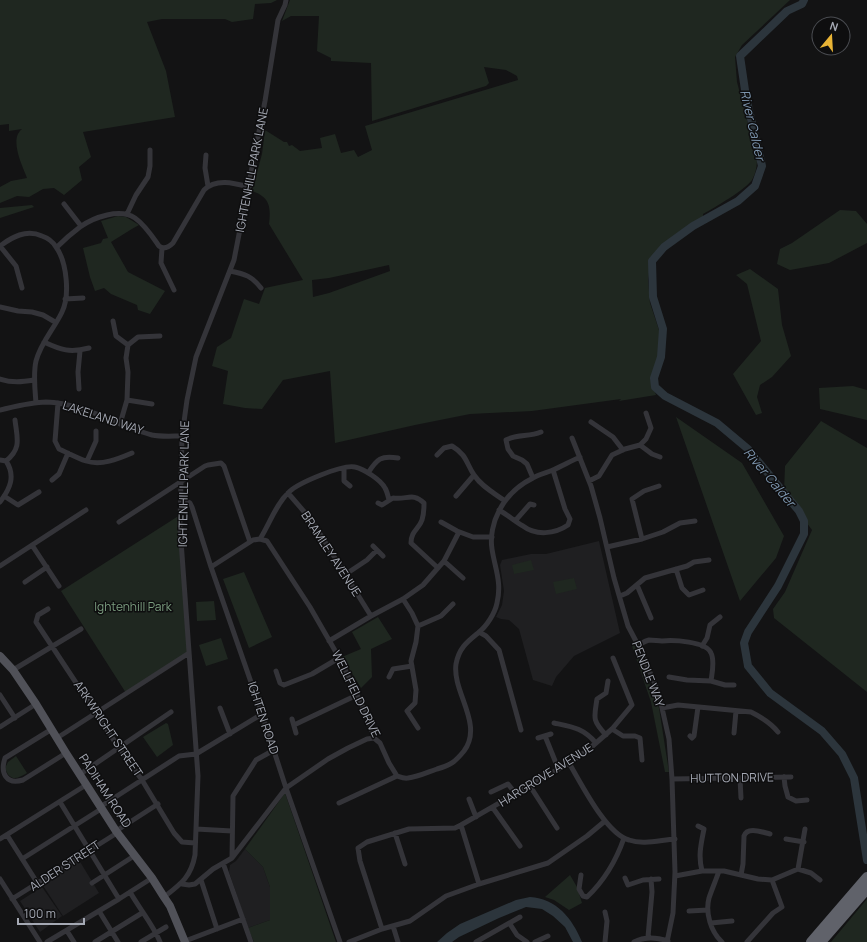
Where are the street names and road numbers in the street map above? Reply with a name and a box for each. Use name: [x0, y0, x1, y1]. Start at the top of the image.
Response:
street label: IGHTENHILL PARK LANE: [231, 106, 272, 234]
street label: LAKELAND WAY: [61, 396, 146, 439]
street label: IGHTENHILL PARK LANE: [174, 420, 193, 547]
street label: BRAMLEY AVENUE: [297, 508, 365, 600]
street label: PENDLE WAY: [628, 638, 669, 710]
street label: WELLFIELD DRIVE: [328, 647, 385, 740]
street label: ARKWRIGHT STREET: [70, 677, 147, 781]
street label: IGHTEN ROAD: [244, 679, 283, 757]
street label: HARGROVE AVENUE: [495, 739, 596, 811]
street label: PADIHAM ROAD: [75, 750, 136, 831]
street label: HUTTON DRIVE: [690, 768, 774, 787]
street label: ALDER STREET: [26, 836, 104, 895]

